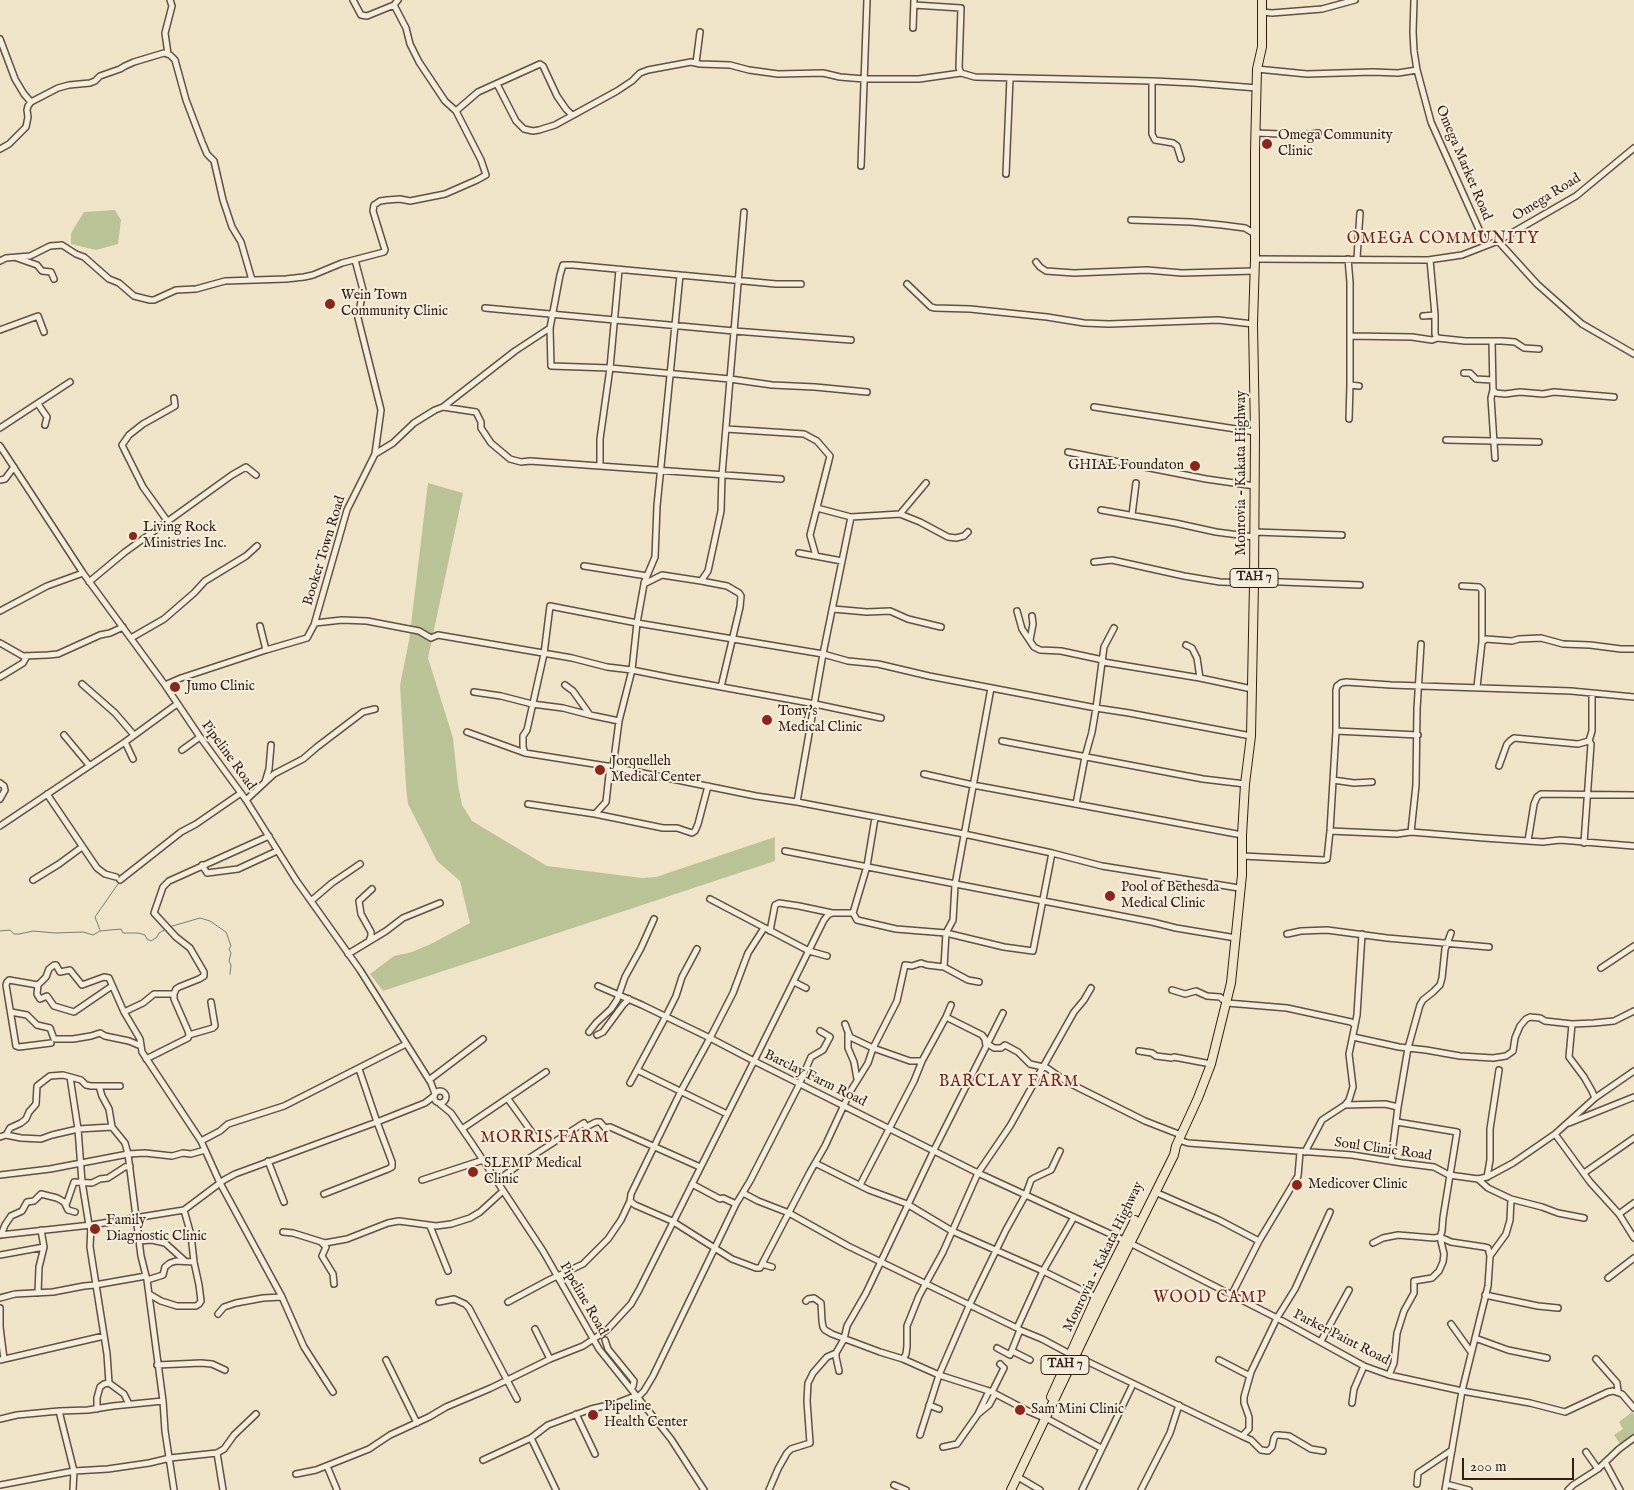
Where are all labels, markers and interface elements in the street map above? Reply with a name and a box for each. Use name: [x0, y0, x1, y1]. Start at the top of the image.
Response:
street label: Omega Market Road: [1431, 103, 1495, 223]
place label: Omega Community Clinic: [1278, 128, 1393, 160]
marker: Omega Community Clinic: [1260, 137, 1274, 151]
street label: Omega Road: [1510, 170, 1584, 226]
district label: OMEGA COMMUNITY: [1345, 230, 1541, 250]
place label: Wein Town Community Clinic: [341, 288, 448, 321]
marker: Wein Town Community Clinic: [323, 297, 337, 311]
street label: Monrovia - Kakata Highway: [1234, 390, 1250, 556]
place label: GHIAL Foundaton: [1068, 458, 1184, 474]
marker: GHIAL Foundaton: [1188, 459, 1202, 473]
street label: Booker Town Road: [300, 494, 350, 608]
place label: Living Rock Ministries Inc.: [143, 520, 227, 552]
marker: Living Rock Ministries Inc.: [127, 530, 139, 542]
road number: TAH 7: [1230, 568, 1278, 588]
place label: Jumo Clinic: [186, 679, 255, 695]
marker: Jumo Clinic: [168, 680, 182, 694]
place label: Tony's Medical Clinic: [778, 704, 862, 736]
marker: Tony's Medical Clinic: [760, 713, 774, 727]
street label: Pipeline Road: [197, 718, 259, 794]
place label: Jorquelleh Medical Center: [611, 754, 701, 786]
marker: Jorquelleh Medical Center: [593, 763, 607, 777]
place label: Pool of Bethesda Medical Clinic: [1121, 880, 1219, 912]
marker: Pool of Bethesda Medical Clinic: [1103, 889, 1117, 903]
street label: Barclay Farm Road: [761, 1047, 869, 1111]
district label: BARCLAY FARM: [937, 1073, 1081, 1093]
district label: MORRIS FARM: [479, 1129, 611, 1149]
street label: Soul Clinic Road: [1333, 1135, 1433, 1165]
place label: SLEMP Medical Clinic: [484, 1156, 582, 1188]
marker: SLEMP Medical Clinic: [466, 1165, 480, 1179]
place label: Medicover Clinic: [1308, 1177, 1408, 1193]
marker: Medicover Clinic: [1290, 1178, 1304, 1192]
street label: Monrovia - Kakata Highway: [1060, 1179, 1148, 1335]
place label: Family Diagnostic Clinic: [106, 1213, 207, 1246]
marker: Family Diagnostic Clinic: [88, 1222, 102, 1236]
street label: Pipeline Road: [555, 1259, 611, 1339]
district label: WOOD CAMP: [1152, 1289, 1268, 1309]
street label: Parker Paint Road: [1290, 1306, 1392, 1370]
road number: TAH 7: [1041, 1356, 1089, 1374]
place label: Pipeline Health Center: [604, 1399, 688, 1431]
place label: Sam Mini Clinic: [1031, 1402, 1124, 1418]
marker: Sam Mini Clinic: [1013, 1403, 1027, 1417]
marker: Pipeline Health Center: [586, 1408, 600, 1422]
scale bar: [1464, 1448, 1576, 1480]
text: 200 m: [1470, 1457, 1507, 1476]

